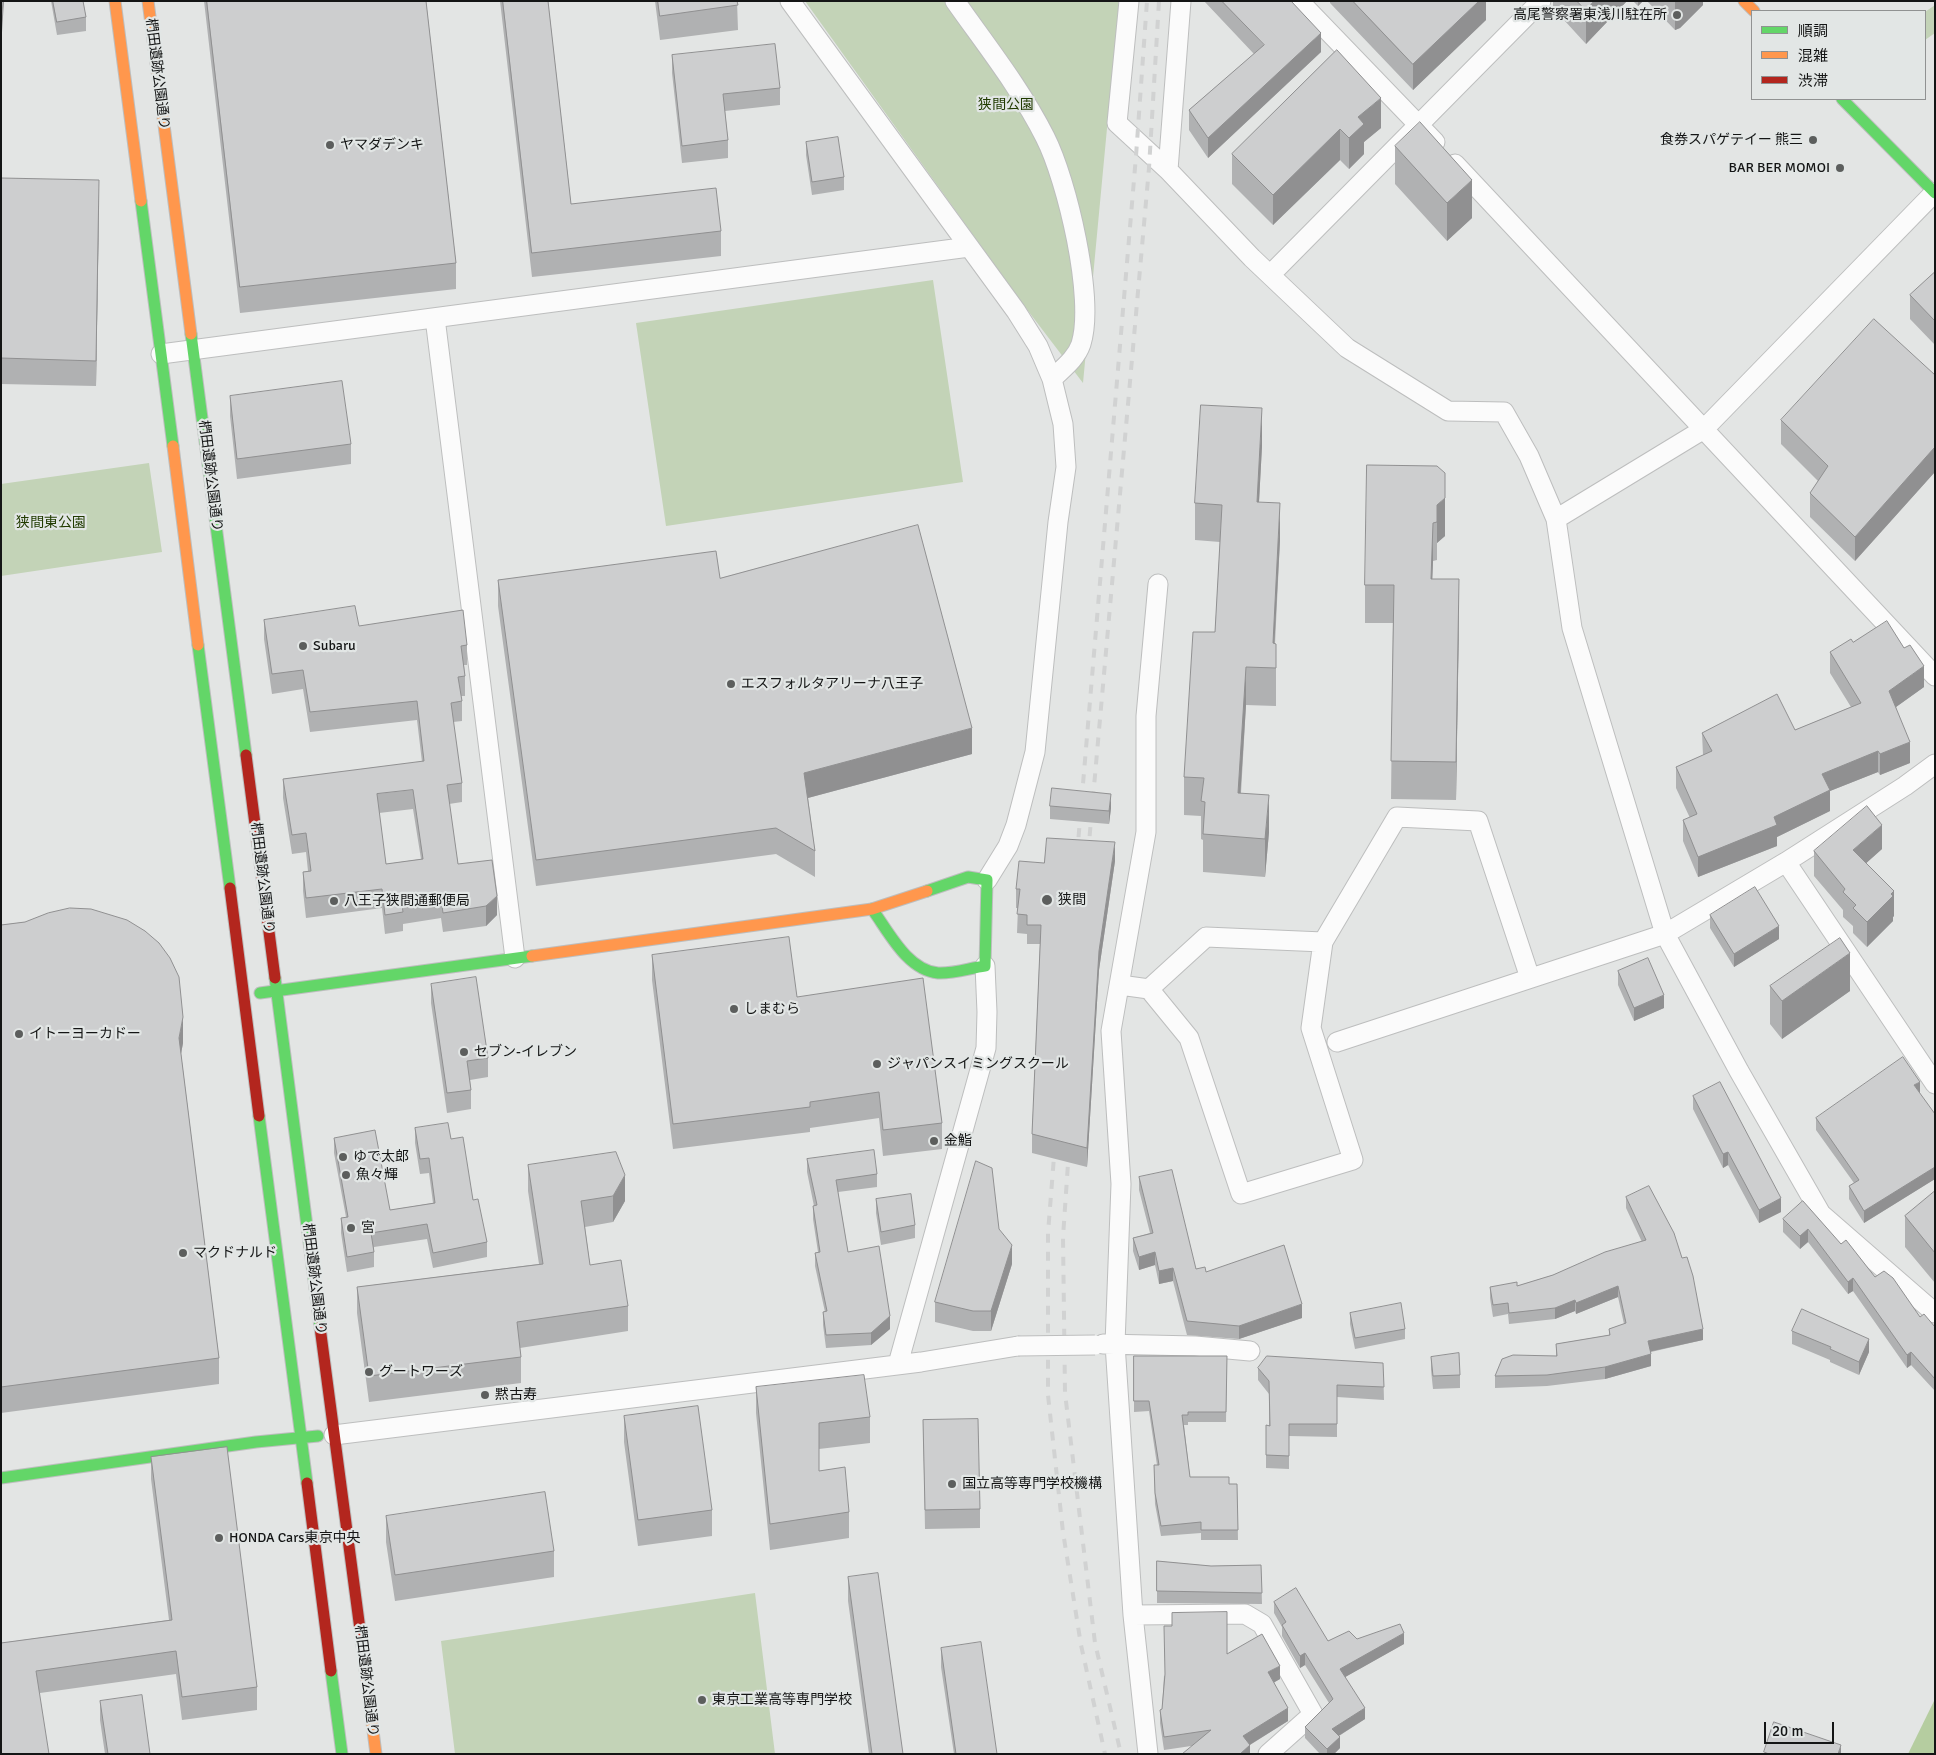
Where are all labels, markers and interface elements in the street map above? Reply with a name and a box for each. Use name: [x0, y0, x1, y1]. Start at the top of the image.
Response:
place label: 高尾警察署東浅川駐在所: [1513, 7, 1667, 23]
marker: 高尾警察署東浅川駐在所: [1671, 9, 1683, 21]
legend: [1751, 10, 1926, 100]
street label: 椚田遺跡公園通り: [142, 17, 172, 131]
text: 順調: [1798, 22, 1828, 40]
text: 混雑: [1798, 47, 1828, 65]
text: 渋滞: [1798, 72, 1828, 90]
park label: 狭間公園: [978, 97, 1034, 113]
place label: 食券スパゲテイー 熊三: [1660, 132, 1803, 148]
marker: 食券スパゲテイー 熊三: [1807, 134, 1819, 146]
place label: ヤマダデンキ: [340, 137, 424, 153]
marker: ヤマダデンキ: [324, 139, 336, 151]
place label: BAR BER MOMOI: [1728, 160, 1830, 176]
marker: BAR BER MOMOI: [1834, 162, 1846, 174]
street label: 椚田遺跡公園通り: [195, 419, 225, 533]
park label: 狭間東公園: [16, 515, 86, 531]
place label: Subaru: [313, 638, 356, 654]
marker: Subaru: [297, 640, 309, 652]
place label: エスフォルタアリーナ八王子: [741, 676, 923, 692]
marker: エスフォルタアリーナ八王子: [725, 678, 737, 690]
street label: 椚田遺跡公園通り: [247, 821, 277, 935]
place label: 狭間: [1058, 892, 1086, 908]
place label: 八王子狭間通郵便局: [344, 893, 470, 909]
marker: 狭間: [1040, 893, 1054, 907]
marker: 八王子狭間通郵便局: [328, 895, 340, 907]
place label: しまむら: [744, 1001, 800, 1017]
marker: しまむら: [728, 1003, 740, 1015]
place label: イトーヨーカドー: [29, 1026, 141, 1042]
marker: イトーヨーカドー: [13, 1028, 25, 1040]
place label: セブン-イレブン: [474, 1044, 577, 1060]
marker: セブン-イレブン: [458, 1046, 470, 1058]
place label: ジャパンスイミングスクール: [887, 1056, 1069, 1072]
marker: ジャパンスイミングスクール: [871, 1058, 883, 1070]
place label: 金鮨: [944, 1133, 972, 1149]
marker: 金鮨: [928, 1135, 940, 1147]
place label: ゆで太郎: [353, 1149, 409, 1165]
marker: ゆで太郎: [337, 1151, 349, 1163]
place label: 魚々輝: [356, 1167, 398, 1183]
marker: 魚々輝: [340, 1169, 352, 1181]
place label: 宮: [361, 1220, 375, 1236]
street label: 椚田遺跡公園通り: [299, 1222, 329, 1336]
marker: 宮: [345, 1222, 357, 1234]
place label: マクドナルド: [193, 1245, 277, 1261]
marker: マクドナルド: [177, 1247, 189, 1259]
place label: グートワーズ: [379, 1364, 463, 1380]
marker: グートワーズ: [363, 1366, 375, 1378]
place label: 黙古寿: [495, 1387, 537, 1403]
marker: 黙古寿: [479, 1389, 491, 1401]
place label: 国立高等専門学校機構: [962, 1476, 1102, 1492]
marker: 国立高等専門学校機構: [946, 1478, 958, 1490]
place label: HONDA Cars東京中央: [229, 1530, 360, 1546]
marker: HONDA Cars東京中央: [213, 1532, 225, 1544]
street label: 椚田遺跡公園通り: [351, 1624, 381, 1738]
place label: 東京工業高等専門学校: [712, 1692, 852, 1708]
marker: 東京工業高等専門学校: [696, 1694, 708, 1706]
scale bar: [1766, 1712, 1836, 1744]
text: 20 m: [1772, 1722, 1803, 1740]

